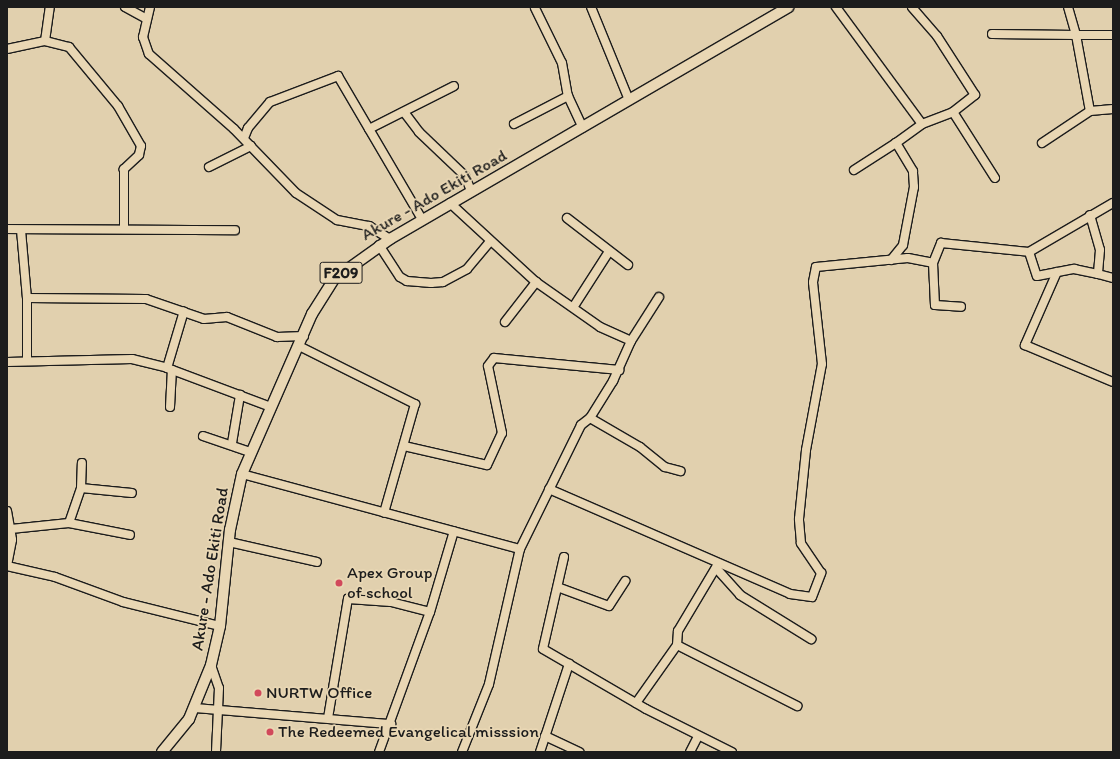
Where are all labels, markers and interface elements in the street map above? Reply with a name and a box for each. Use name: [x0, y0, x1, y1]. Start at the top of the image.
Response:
street label: Akure - Ado Ekiti Road: [358, 145, 510, 245]
road number: F209: [319, 259, 363, 287]
street label: Akure - Ado Ekiti Road: [187, 486, 233, 652]
place label: Apex Group of school: [347, 563, 432, 603]
marker: Apex Group of school: [334, 578, 344, 588]
place label: NURTW Office: [266, 683, 372, 703]
marker: NURTW Office: [253, 688, 263, 698]
place label: The Redeemed Evangelical misssion: [278, 722, 537, 742]
marker: The Redeemed Evangelical misssion: [265, 727, 275, 737]

